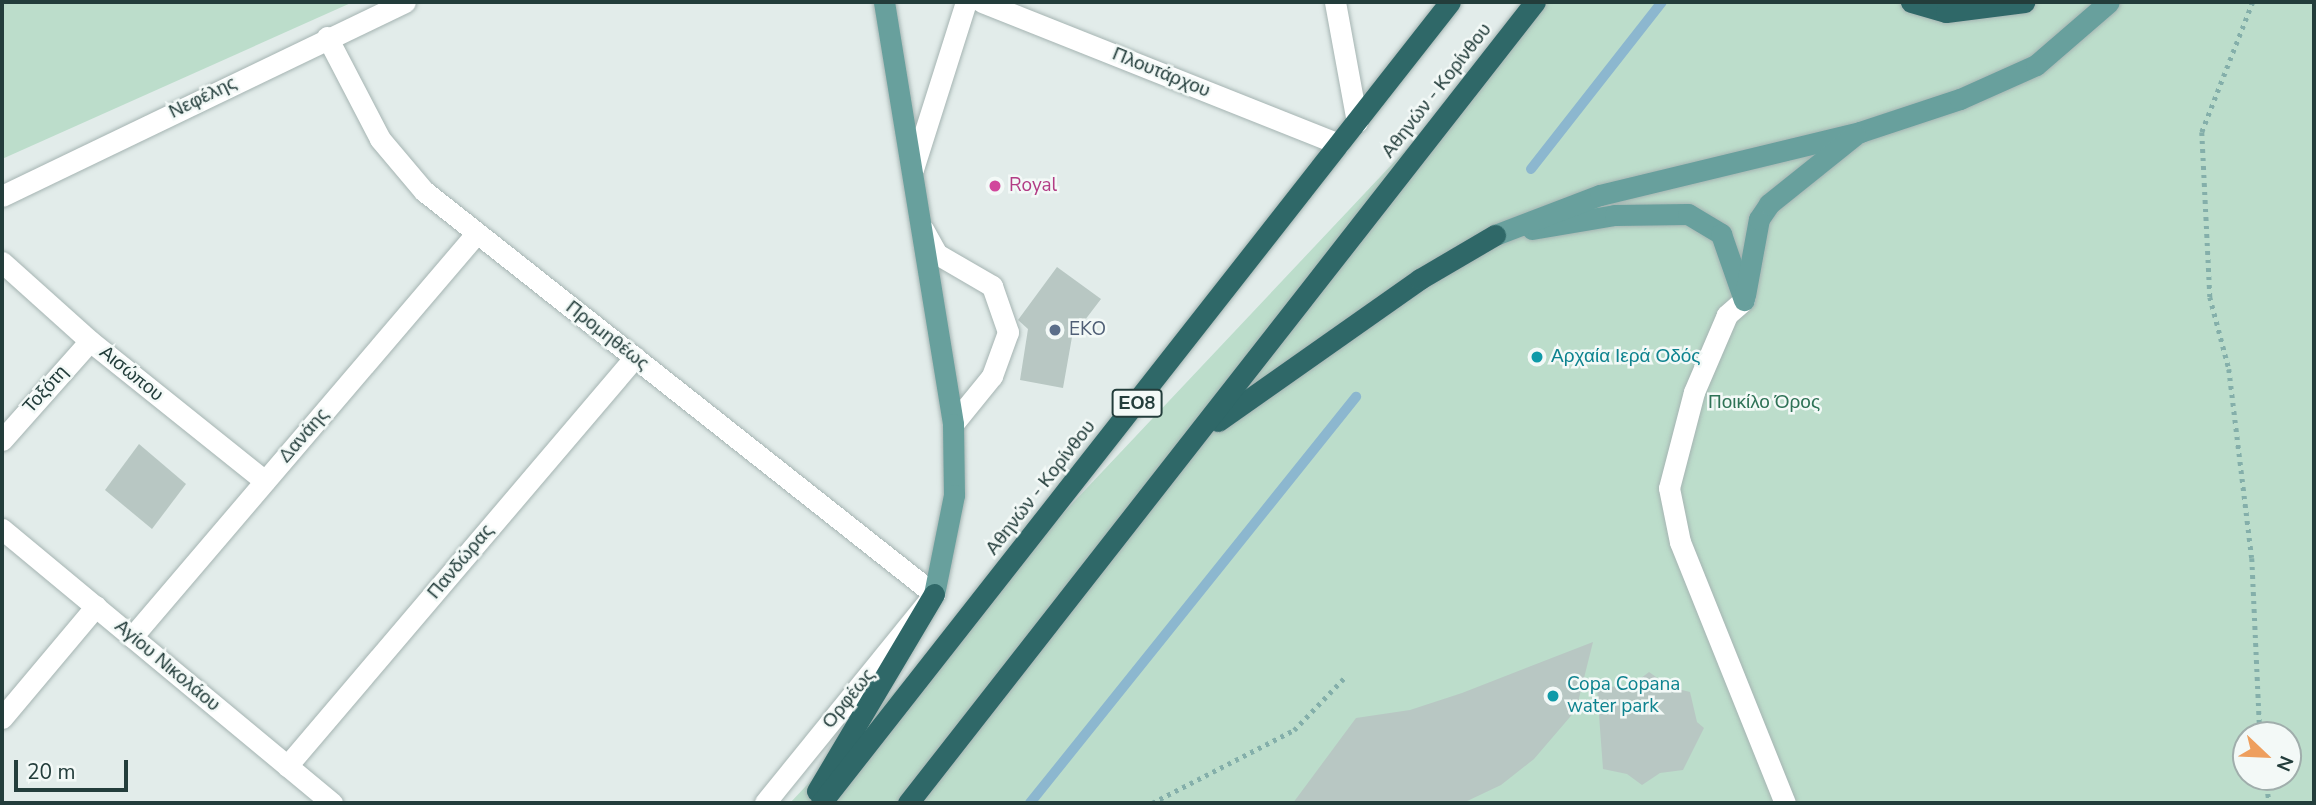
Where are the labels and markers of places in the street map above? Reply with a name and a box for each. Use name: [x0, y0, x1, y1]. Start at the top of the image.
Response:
place label: Royal: [1009, 175, 1057, 197]
marker: Royal: [987, 178, 1003, 194]
place label: EKO: [1069, 319, 1106, 341]
marker: EKO: [1047, 322, 1063, 338]
place label: Αρχαία Ιερά Οδός: [1551, 346, 1701, 368]
marker: Αρχαία Ιερά Οδός: [1529, 349, 1545, 365]
place label: Copa Copana water park: [1567, 674, 1680, 718]
marker: Copa Copana water park: [1545, 688, 1561, 704]

